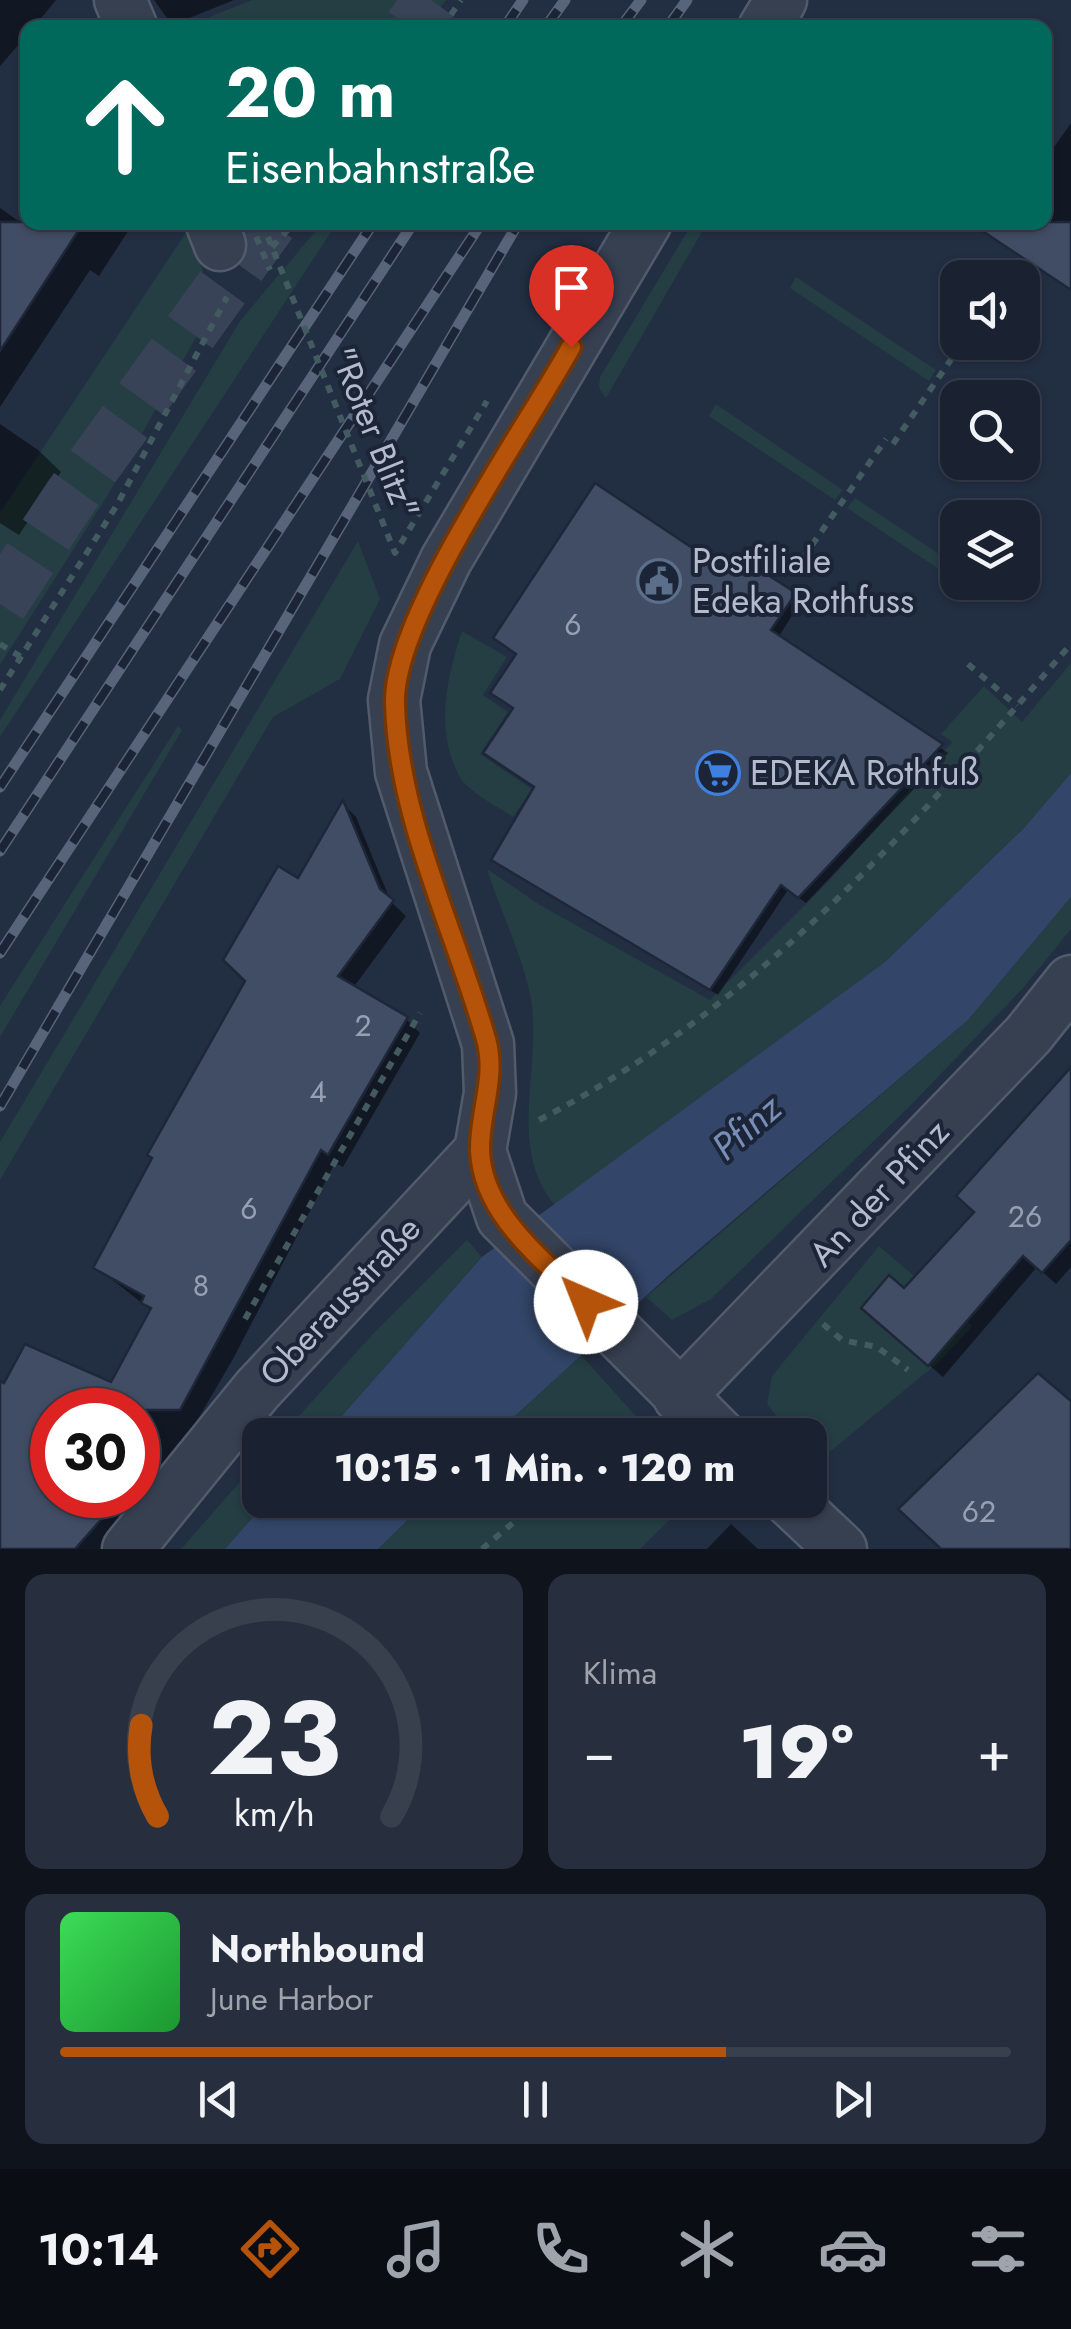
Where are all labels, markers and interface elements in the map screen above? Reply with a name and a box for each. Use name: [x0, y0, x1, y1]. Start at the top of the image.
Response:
text: 20 m: [225, 42, 396, 143]
icon: ahead: [60, 60, 190, 190]
text: Eisenbahnstraße: [225, 135, 536, 200]
pin: [529, 245, 614, 348]
icon: arrive: [544, 260, 599, 315]
map controls: [940, 260, 1040, 600]
button: sound: [940, 260, 1040, 360]
street label: "Roter Blitz": [318, 340, 432, 526]
button: search: [940, 380, 1040, 480]
button: layers: [940, 500, 1040, 600]
place label: Postfiliale Edeka Rothfuss: [692, 536, 914, 626]
public building icon: Postfiliale Edeka Rothfuss: [636, 558, 682, 604]
house number: 6: [564, 603, 582, 646]
place label: EDEKA Rothfuß: [750, 748, 979, 798]
supermarket icon: EDEKA Rothfuß: [695, 750, 741, 796]
house number: 2: [354, 1004, 372, 1047]
house number: 4: [309, 1070, 327, 1113]
water label: Pfinz: [699, 1080, 795, 1173]
street label: An der Pfinz: [798, 1108, 960, 1278]
house number: 6: [240, 1187, 258, 1230]
house number: 26: [1008, 1195, 1042, 1238]
street label: Oberausstraße: [248, 1205, 432, 1397]
position arrow: [534, 1250, 638, 1354]
house number: 8: [193, 1264, 209, 1307]
speed limit sign: 30: [30, 1388, 160, 1518]
text: 10:15 · 1 Min. · 120 m: [334, 1440, 735, 1495]
house number: 62: [962, 1490, 996, 1533]
text: Klima: [583, 1650, 657, 1696]
text: 23: [208, 1663, 340, 1813]
text: 19°: [739, 1698, 854, 1806]
text: −: [583, 1712, 615, 1792]
text: +: [977, 1712, 1011, 1792]
text: km/h: [234, 1788, 314, 1839]
text: Northbound: [210, 1921, 425, 1976]
text: June Harbor: [210, 1976, 373, 2022]
icon: previous: [191, 2072, 246, 2127]
icon: pause: [508, 2072, 563, 2127]
icon: next: [825, 2072, 880, 2127]
icon: directions: [235, 2214, 305, 2284]
icon: music: [381, 2214, 451, 2284]
icon: phone: [526, 2214, 596, 2284]
icon: climate: [672, 2214, 742, 2284]
icon: car: [818, 2214, 888, 2284]
icon: filters: [963, 2214, 1033, 2284]
text: 10:14: [38, 2217, 159, 2282]

